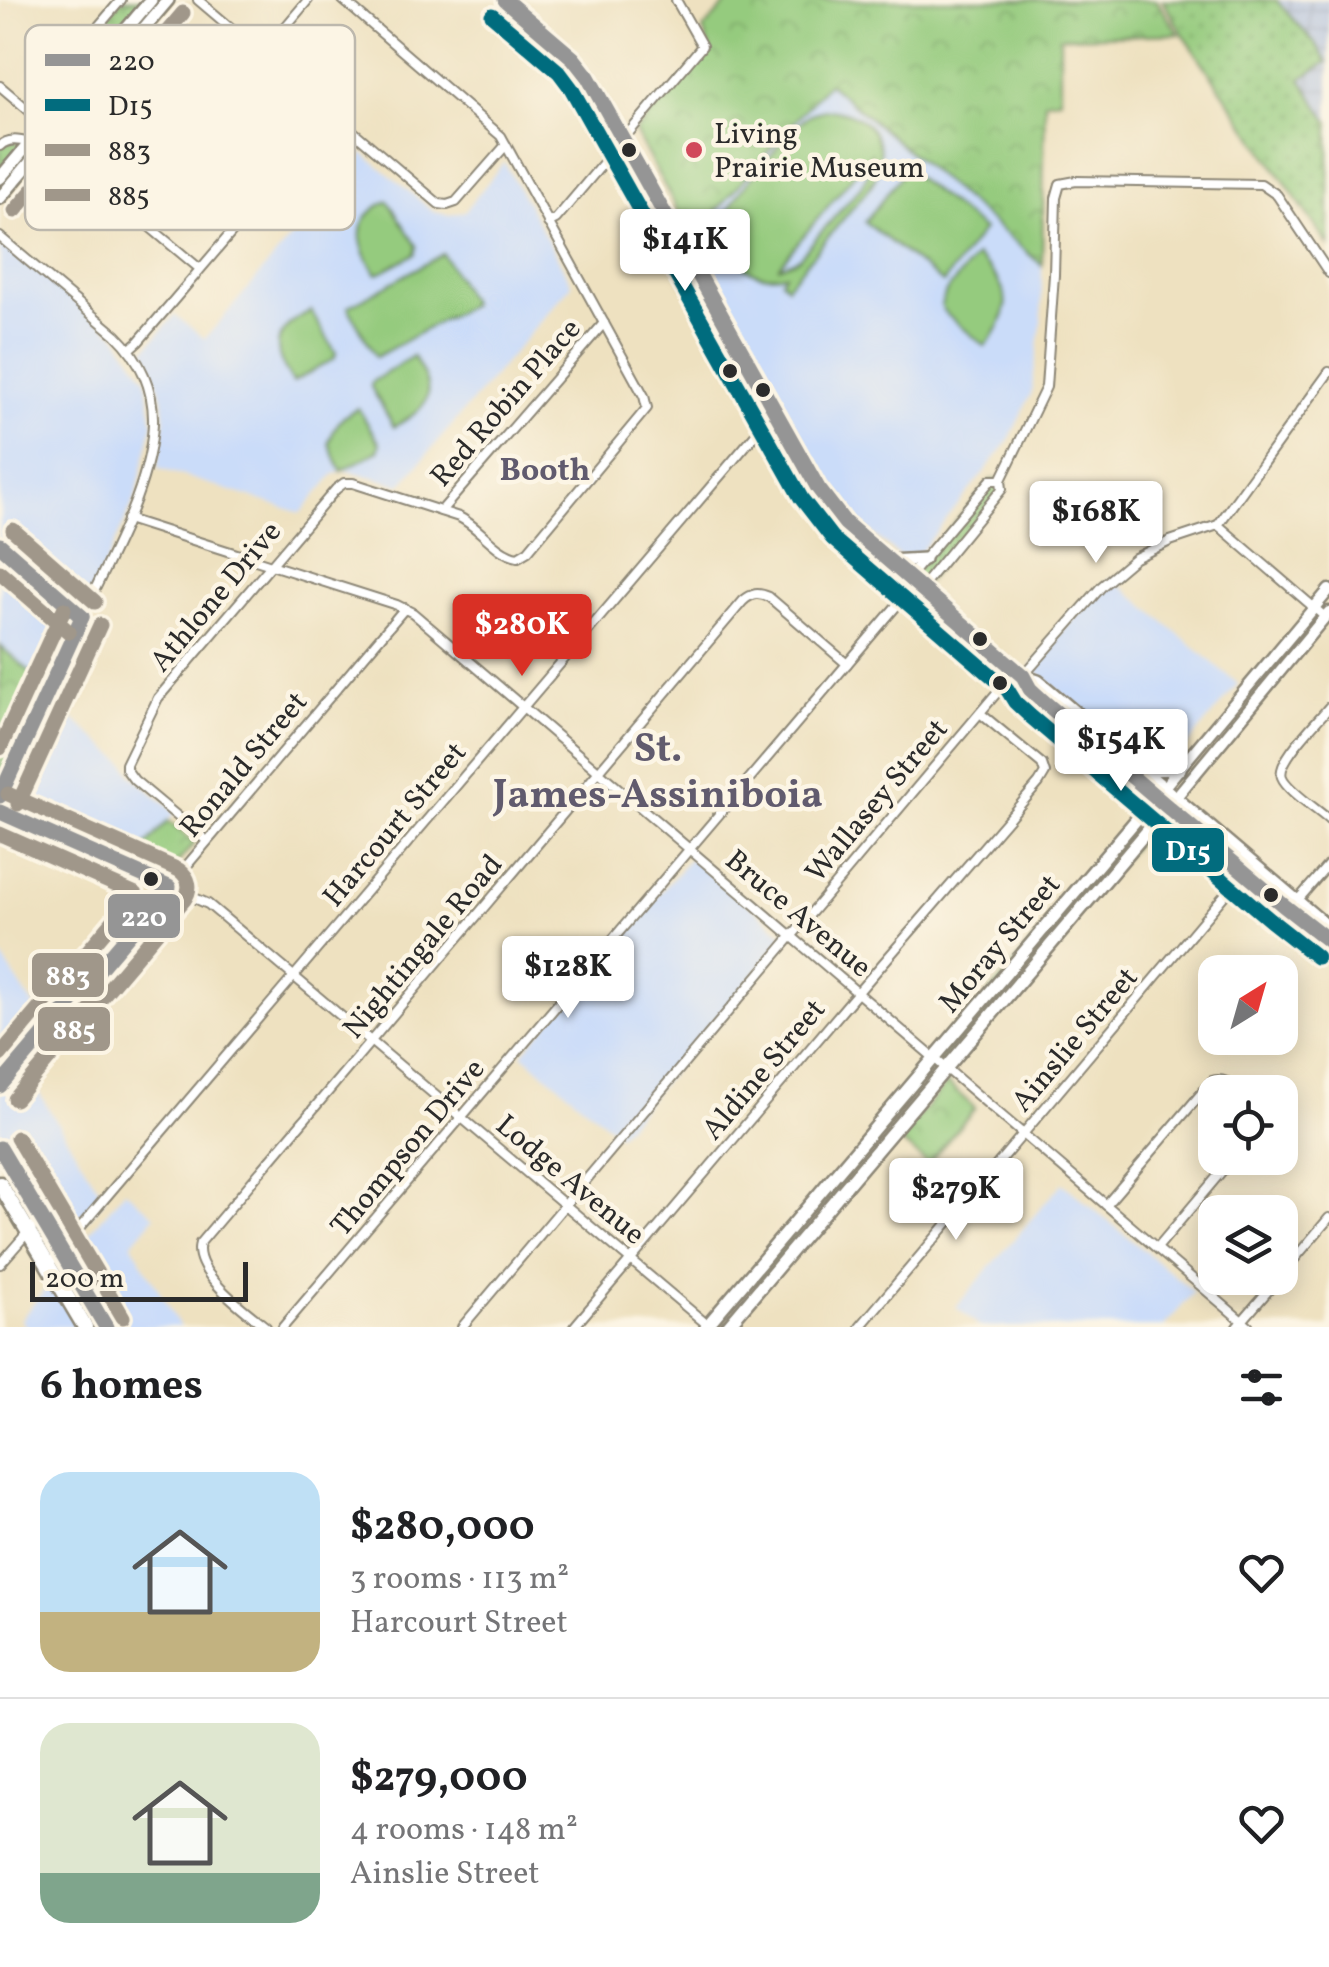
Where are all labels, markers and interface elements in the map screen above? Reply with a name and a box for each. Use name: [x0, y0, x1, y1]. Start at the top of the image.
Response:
legend: [25, 25, 355, 230]
text: 220: [108, 43, 155, 82]
text: D15: [108, 88, 153, 127]
place label: Living Prairie Museum: [714, 114, 925, 190]
text: 883: [108, 133, 151, 172]
marker: Living Prairie Museum: [683, 139, 705, 161]
unlabelled marker: [619, 140, 639, 160]
text: 885: [108, 178, 150, 217]
pin: $141K: [615, 209, 755, 294]
text: $141K: [642, 219, 728, 263]
street label: Red Robin Place: [421, 310, 592, 497]
unlabelled marker: [720, 361, 740, 381]
unlabelled marker: [753, 380, 773, 400]
district label: Booth: [500, 450, 590, 494]
pin: $168K: [1026, 481, 1166, 566]
text: $168K: [1052, 491, 1140, 535]
street label: Athlone Drive: [141, 513, 292, 682]
pin: $280K: [452, 594, 592, 679]
text: $280K: [475, 604, 569, 648]
unlabelled marker: [970, 629, 990, 649]
unlabelled marker: [990, 673, 1010, 693]
street label: Ronald Street: [171, 683, 318, 847]
pin: $154K: [1051, 709, 1191, 794]
street label: Wallasey Street: [796, 710, 959, 892]
text: $154K: [1077, 719, 1165, 763]
district label: St. James-Assiniboia: [492, 723, 823, 825]
street label: Harcourt Street: [314, 734, 477, 917]
line badge: D15: [1150, 826, 1226, 874]
text: D15: [1165, 833, 1211, 872]
street label: Bruce Avenue: [715, 841, 880, 988]
street label: Nightingale Road: [334, 846, 513, 1049]
street label: Moray Street: [930, 866, 1071, 1023]
unlabelled marker: [141, 869, 161, 889]
unlabelled marker: [1261, 885, 1281, 905]
line badge: 220: [106, 892, 182, 940]
text: 220: [121, 899, 167, 938]
pin: $128K: [498, 936, 638, 1021]
text: $128K: [524, 946, 612, 990]
line badge: 883: [30, 951, 106, 999]
north arrow: [1198, 955, 1298, 1055]
map controls: [1198, 955, 1298, 1295]
text: 883: [46, 958, 90, 997]
street label: Ainslie Street: [1002, 959, 1149, 1122]
street label: Aldine Street: [693, 991, 836, 1150]
line badge: 885: [36, 1005, 112, 1053]
text: 885: [52, 1012, 96, 1051]
street label: Thompson Drive: [322, 1050, 495, 1246]
button: locate: [1198, 1075, 1298, 1175]
street label: Lodge Avenue: [486, 1106, 653, 1256]
pin: $279K: [886, 1158, 1026, 1243]
text: $279K: [911, 1168, 1001, 1212]
button: layers: [1198, 1195, 1298, 1295]
scale bar: [30, 1257, 248, 1302]
text: 200 m: [45, 1260, 124, 1299]
text: 6 homes: [40, 1358, 203, 1417]
icon: filters: [1234, 1360, 1289, 1415]
text: $280,000: [350, 1499, 535, 1558]
icon: home: [120, 1512, 240, 1632]
icon: heart: [1234, 1545, 1289, 1600]
text: 3 rooms · 113 m²: [350, 1558, 569, 1602]
text: Harcourt Street: [350, 1602, 568, 1646]
text: $279,000: [350, 1750, 528, 1809]
icon: home: [120, 1763, 240, 1883]
icon: heart: [1234, 1796, 1289, 1851]
text: 4 rooms · 148 m²: [350, 1809, 578, 1853]
text: Ainslie Street: [350, 1853, 540, 1897]

